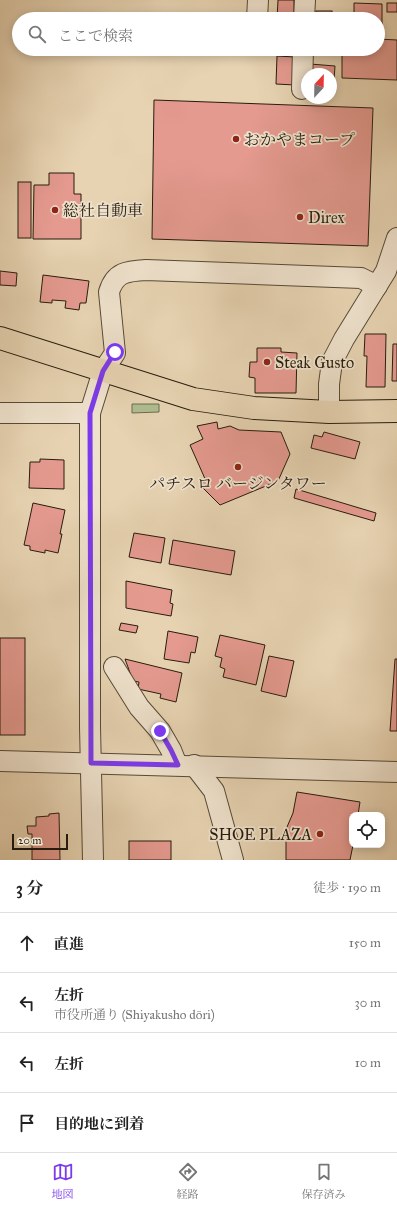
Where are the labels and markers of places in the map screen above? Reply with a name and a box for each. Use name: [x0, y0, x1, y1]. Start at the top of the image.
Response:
place label: おかやまコープ: [244, 130, 355, 149]
marker: おかやまコープ: [231, 134, 241, 144]
place label: 総社自動車: [63, 201, 143, 220]
marker: 総社自動車: [50, 205, 60, 215]
place label: Direx: [308, 208, 345, 227]
marker: Direx: [295, 212, 305, 222]
place label: Steak Gusto: [275, 353, 354, 372]
marker: Steak Gusto: [262, 357, 272, 367]
marker: パチスロ バージンタワー: [233, 462, 243, 472]
place label: パチスロ バージンタワー: [149, 474, 327, 493]
place label: SHOE PLAZA: [209, 825, 312, 844]
marker: SHOE PLAZA: [315, 829, 325, 839]

